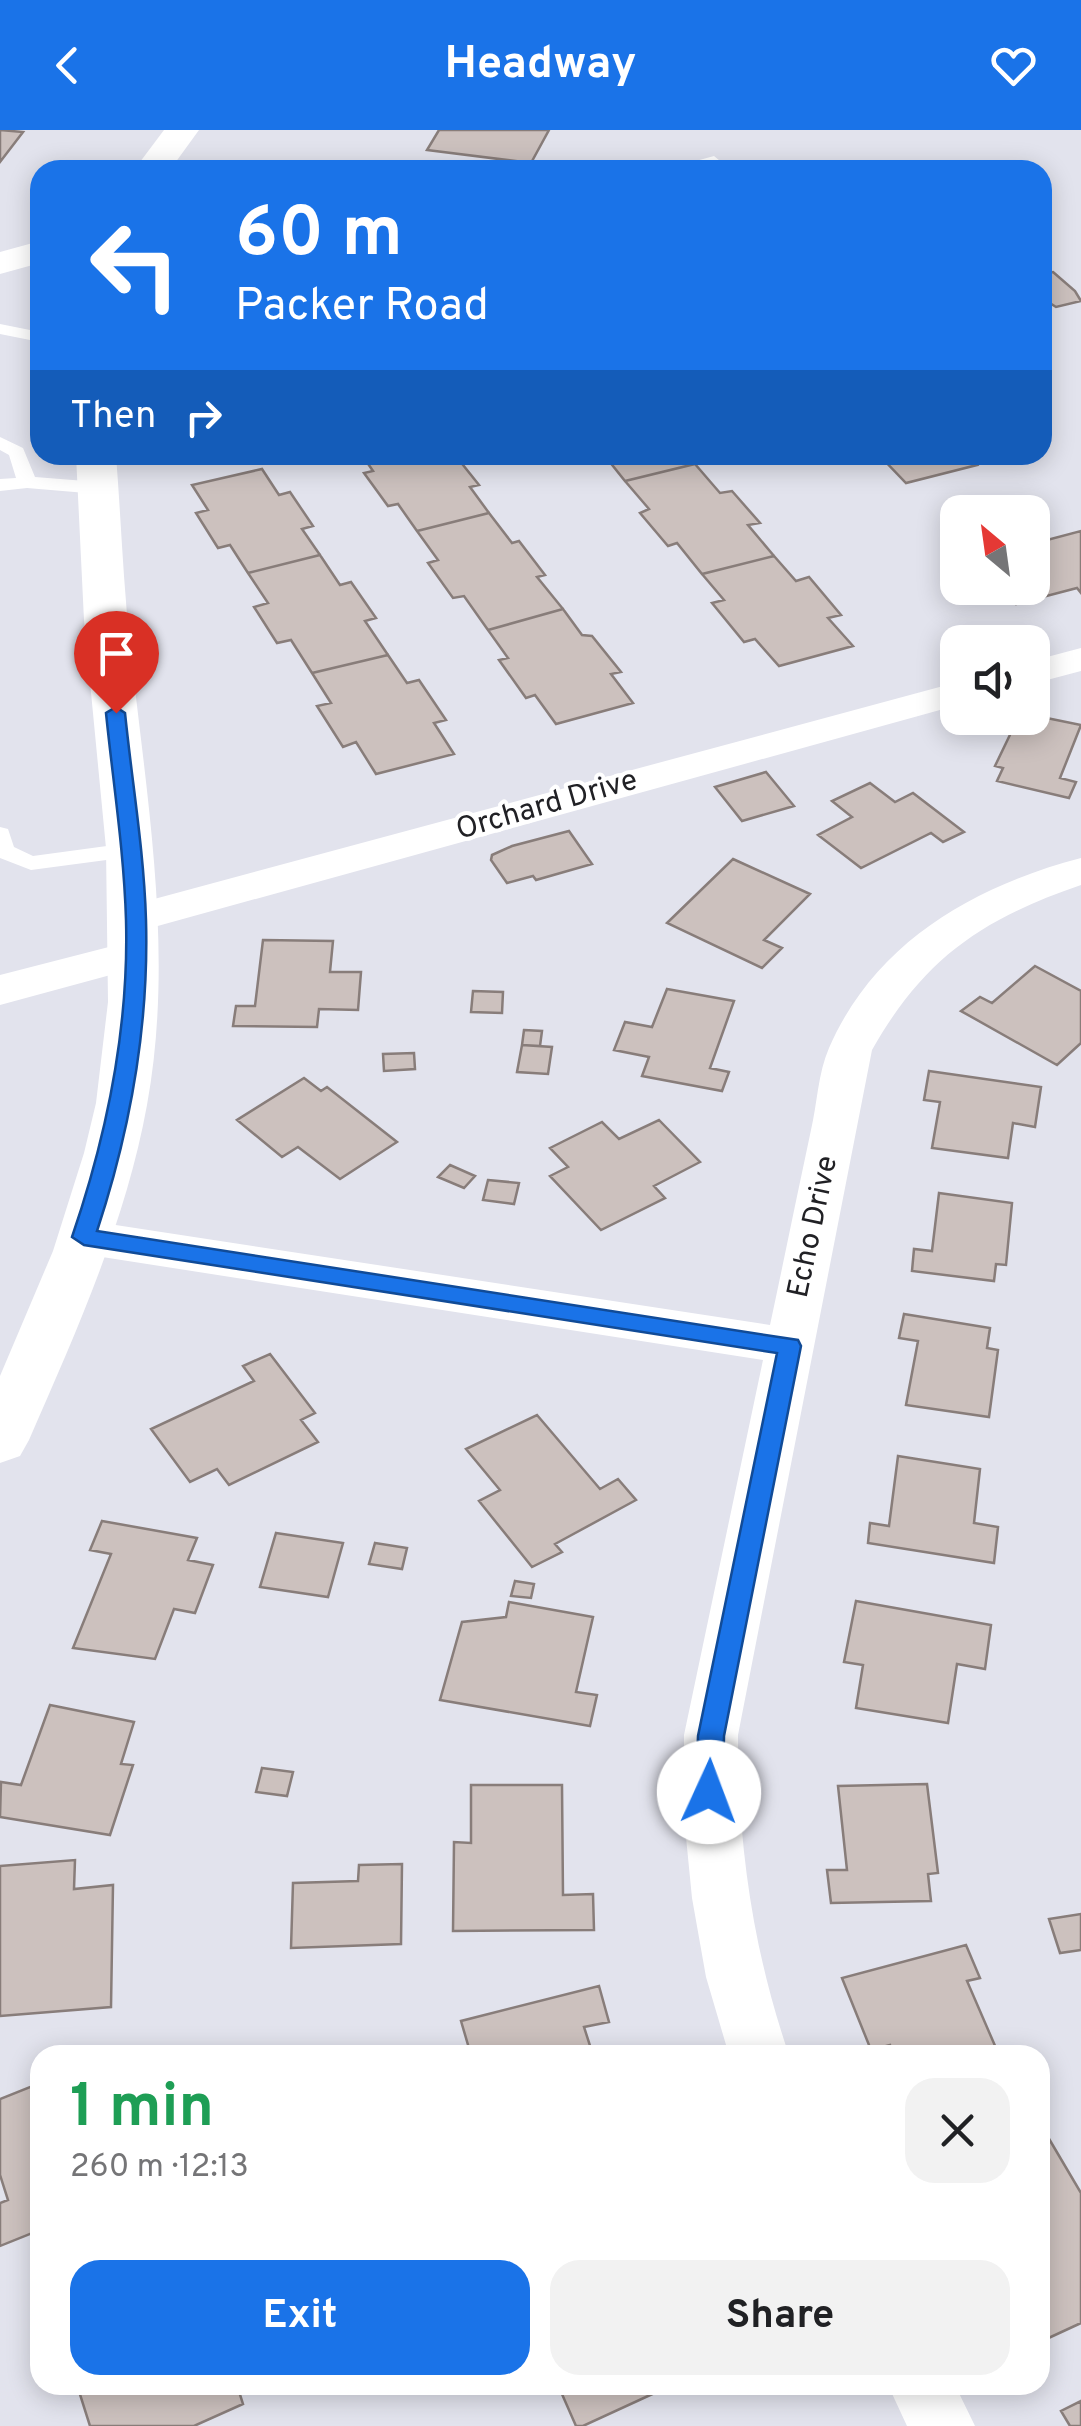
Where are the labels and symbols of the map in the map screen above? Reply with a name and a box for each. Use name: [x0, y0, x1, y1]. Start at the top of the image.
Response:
north arrow: [940, 495, 1050, 605]
pin: [74, 611, 159, 714]
street label: Orchard Drive: [452, 762, 642, 850]
street label: Echo Drive: [781, 1153, 847, 1301]
position arrow: [657, 1740, 761, 1844]

